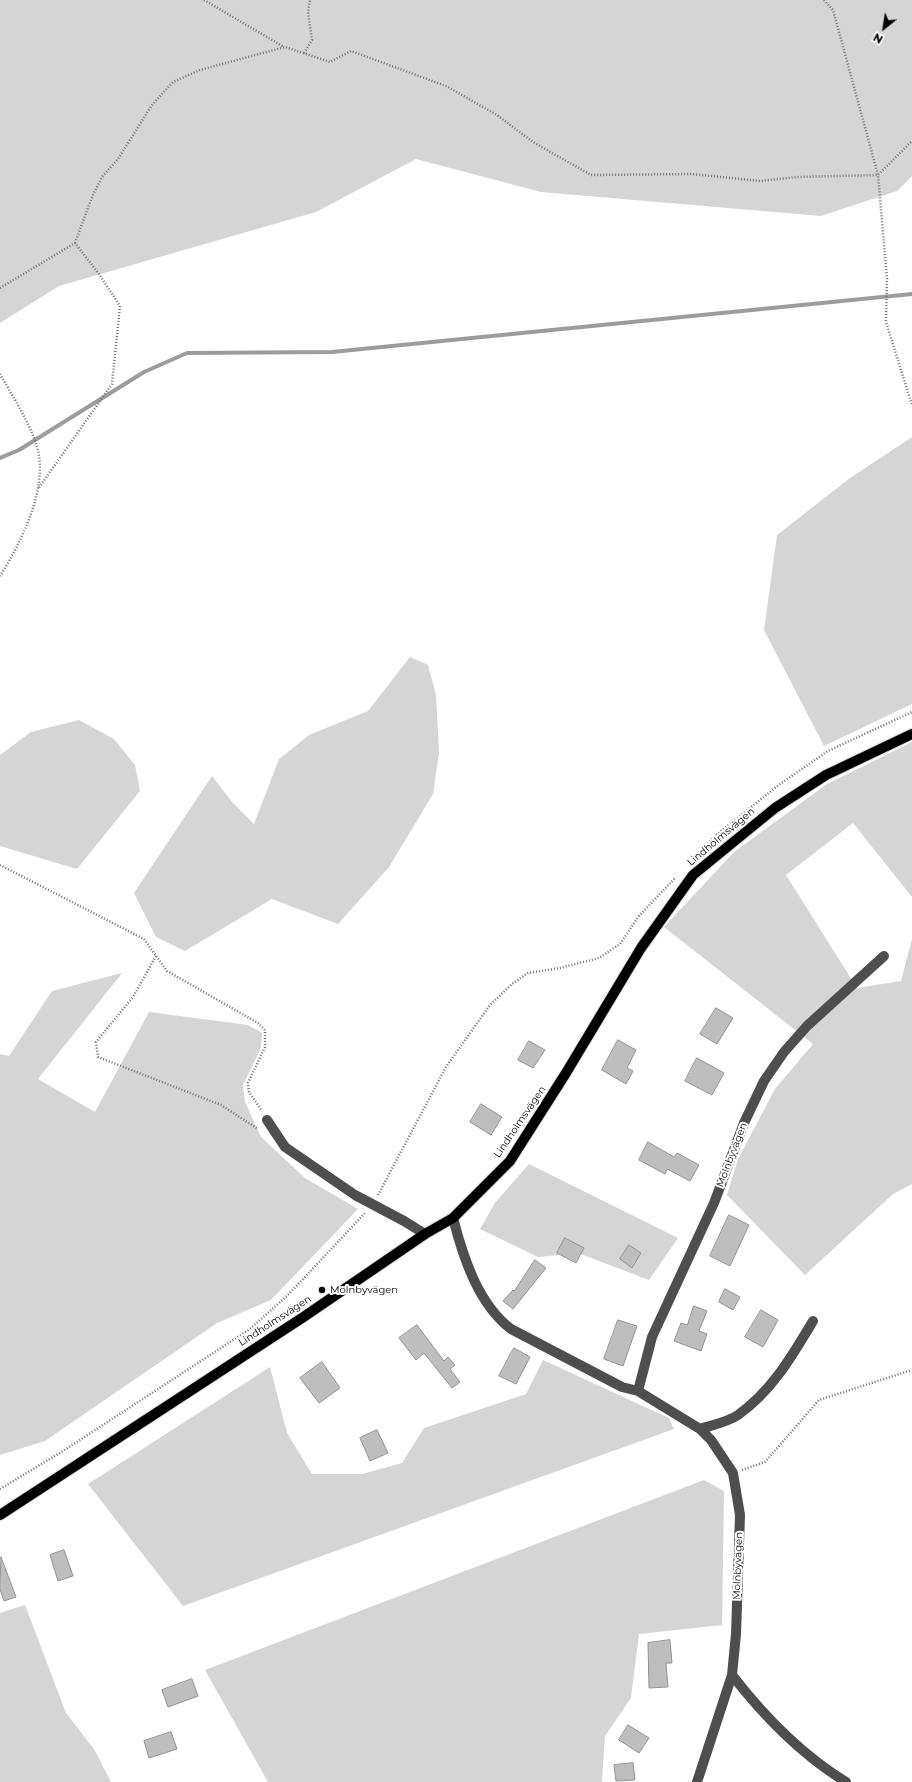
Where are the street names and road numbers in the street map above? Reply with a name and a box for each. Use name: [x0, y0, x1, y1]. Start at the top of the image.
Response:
street label: Lindholmsvägen: [685, 805, 757, 869]
street label: Lindholmsvägen: [492, 1084, 548, 1160]
street label: Molnbyvägen: [714, 1121, 750, 1189]
street label: Lindholmsvägen: [237, 1293, 313, 1349]
street label: Molnbyvägen: [731, 1532, 745, 1600]

